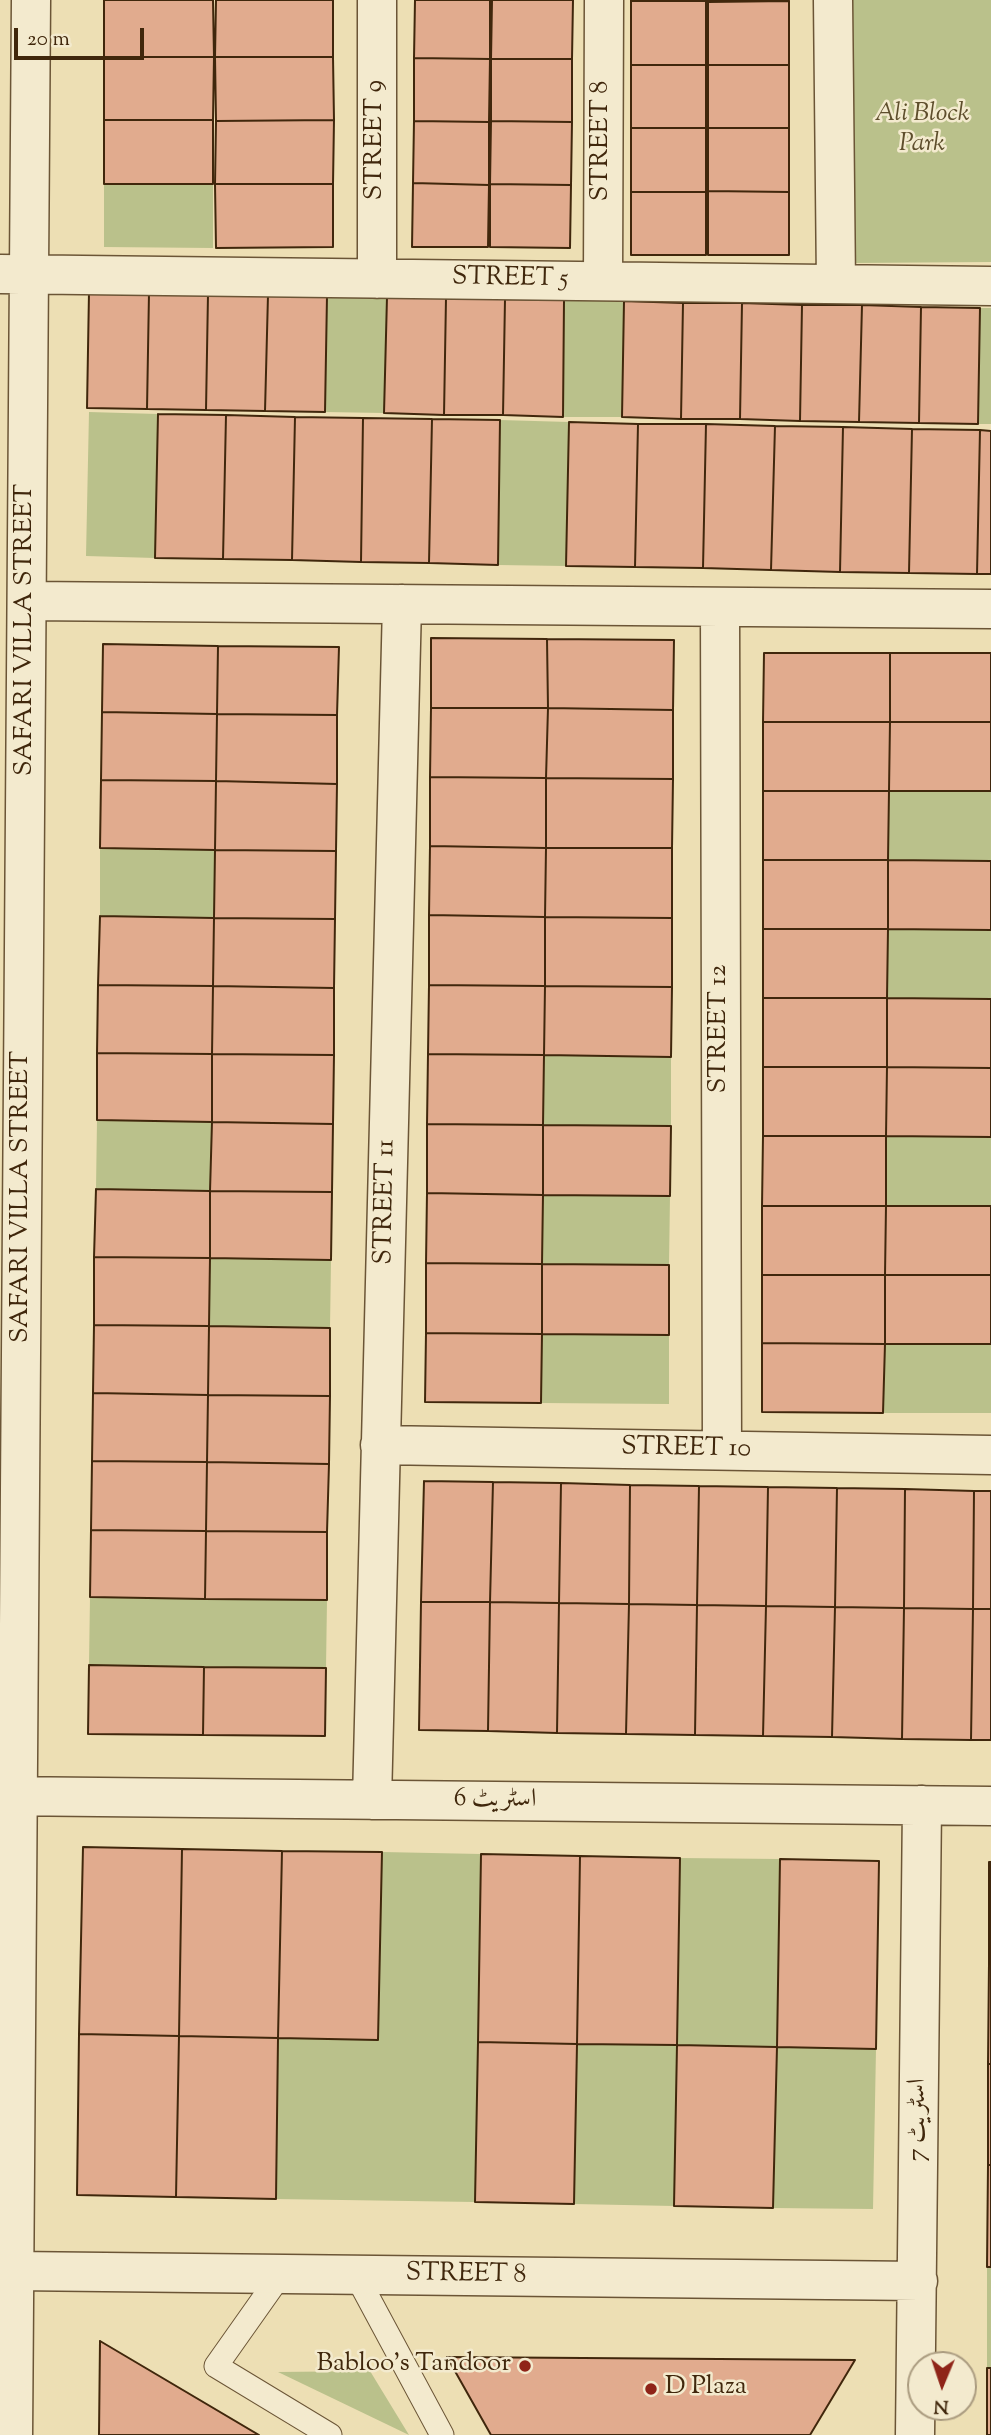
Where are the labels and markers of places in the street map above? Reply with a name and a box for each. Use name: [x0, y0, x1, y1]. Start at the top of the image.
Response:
place label: Babloo's Tandoor: [317, 2350, 511, 2382]
marker: Babloo's Tandoor: [517, 2358, 533, 2374]
place label: D Plaza: [665, 2373, 747, 2405]
marker: D Plaza: [643, 2381, 659, 2397]

